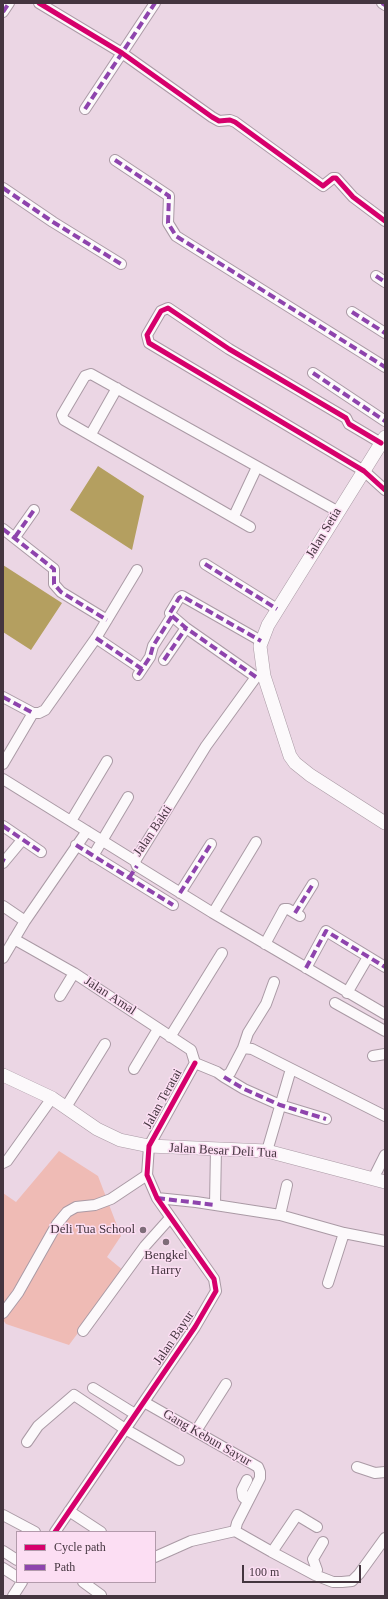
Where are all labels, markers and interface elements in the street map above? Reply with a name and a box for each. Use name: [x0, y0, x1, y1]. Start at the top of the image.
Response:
street label: Jalan Setia: [303, 505, 345, 561]
street label: Jalan Bakti: [130, 803, 176, 859]
street label: Jalan Amal: [81, 973, 139, 1019]
street label: Jalan Teratai: [140, 1066, 186, 1132]
street label: Jalan Besar Deli Tua: [169, 1140, 277, 1162]
place label: Deli Tua School: [50, 1222, 135, 1238]
marker: Deli Tua School: [138, 1225, 148, 1235]
marker: Bengkel Harry: [161, 1237, 171, 1247]
place label: Bengkel Harry: [144, 1248, 188, 1279]
street label: Jalan Bayur: [150, 1308, 198, 1368]
street label: Gang Kebun Sayur: [160, 1406, 254, 1470]
legend: [16, 1531, 156, 1583]
text: Cycle path: [54, 1540, 106, 1554]
scale bar: [244, 1557, 363, 1583]
text: Path: [54, 1560, 75, 1574]
text: 100 m: [249, 1565, 279, 1579]

